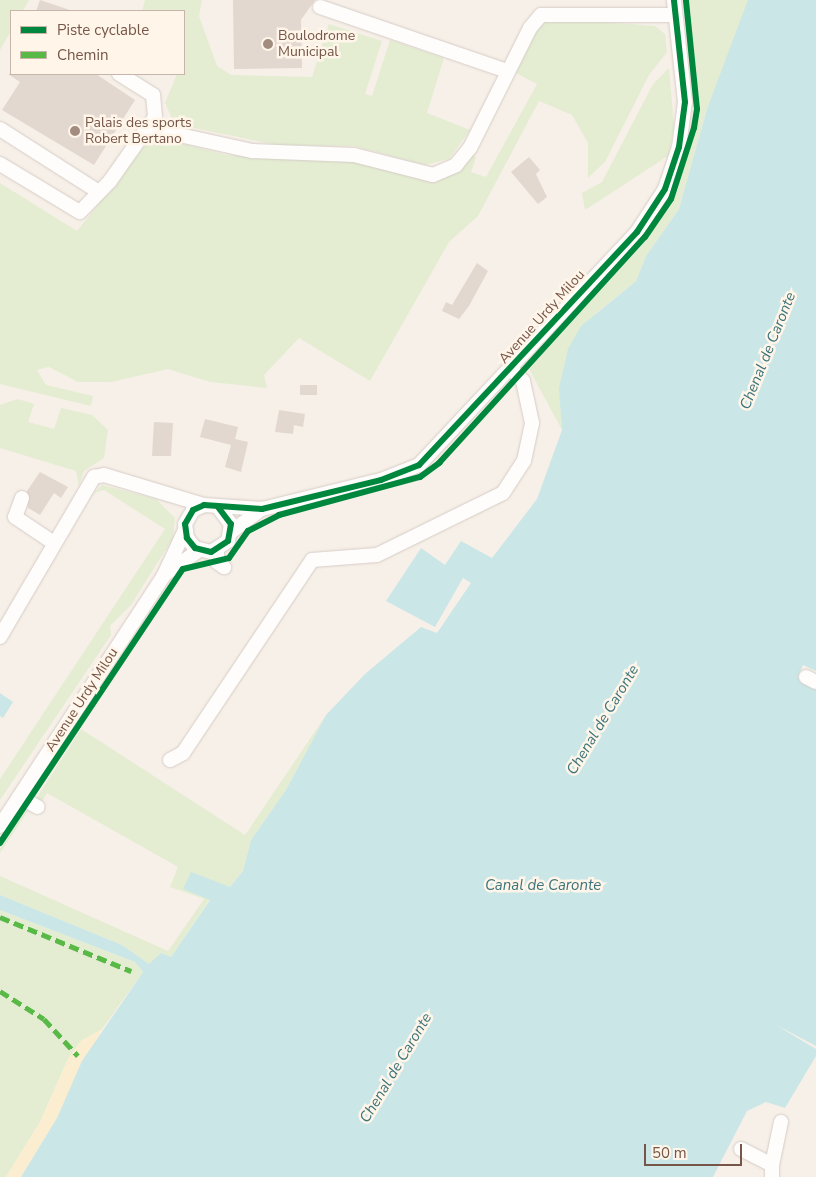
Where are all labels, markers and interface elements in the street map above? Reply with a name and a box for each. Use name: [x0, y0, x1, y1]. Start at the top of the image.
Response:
legend: [10, 10, 185, 75]
text: Piste cyclable: [57, 20, 149, 40]
place label: Boulodrome Municipal: [278, 28, 355, 60]
marker: Boulodrome Municipal: [262, 38, 274, 50]
text: Chemin: [57, 45, 108, 65]
place label: Palais des sports Robert Bertano: [85, 115, 192, 148]
marker: Palais des sports Robert Bertano: [69, 125, 81, 137]
street label: Avenue Urdy Milou: [496, 267, 588, 367]
water label: Chenal de Caronte: [736, 290, 800, 412]
street label: Avenue Urdy Milou: [42, 645, 122, 755]
water label: Chenal de Caronte: [563, 662, 643, 778]
water label: Canal de Caronte: [485, 877, 601, 895]
water label: Chenal de Caronte: [356, 1010, 436, 1126]
scale bar: [646, 1134, 744, 1166]
text: 50 m: [652, 1143, 687, 1163]

